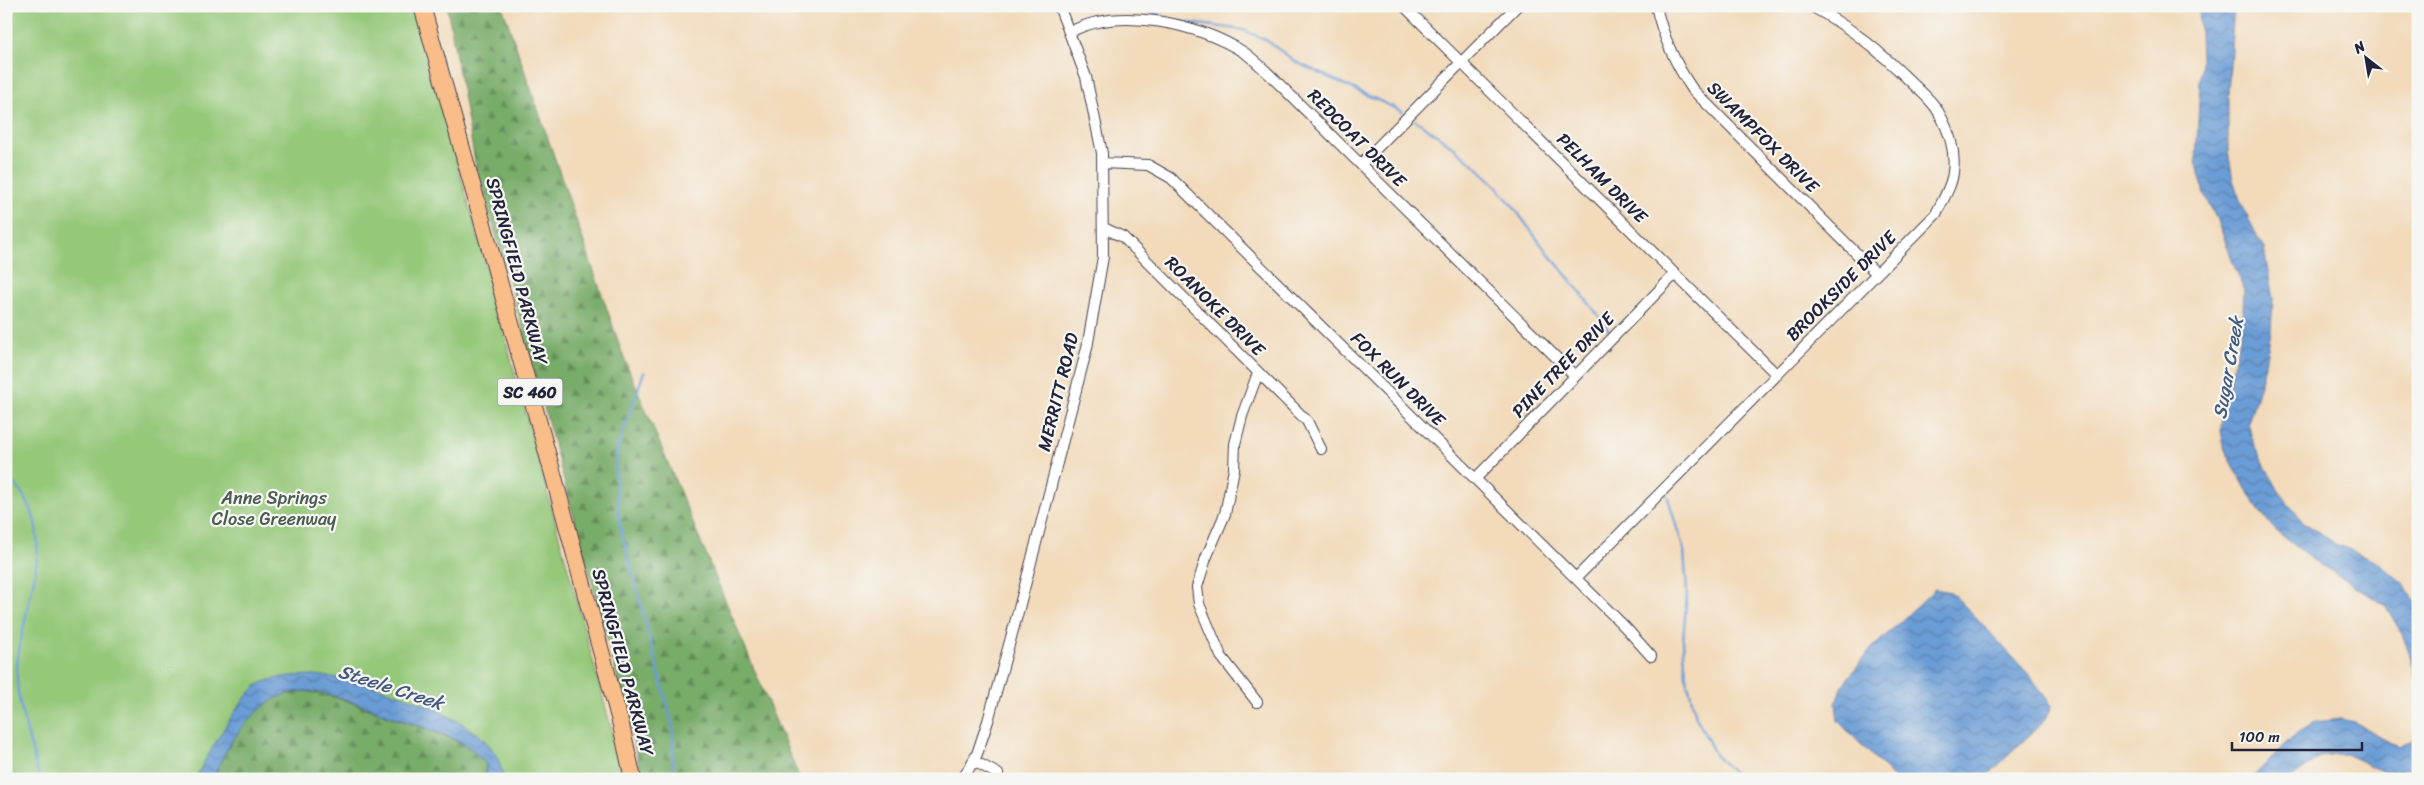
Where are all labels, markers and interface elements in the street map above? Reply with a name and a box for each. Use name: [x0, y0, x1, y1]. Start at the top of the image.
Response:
north arrow: [2342, 32, 2392, 82]
text: N: [2348, 34, 2370, 61]
street label: SWAMPFOX DRIVE: [1699, 73, 1828, 202]
street label: REDCOAT DRIVE: [1300, 81, 1415, 196]
street label: PELHAM DRIVE: [1549, 125, 1656, 232]
street label: SPRINGFIELD PARKWAY: [477, 174, 558, 369]
street label: BROOKSIDE DRIVE: [1778, 222, 1905, 349]
street label: ROANOKE DRIVE: [1157, 248, 1274, 365]
street label: PINE TREE DRIVE: [1504, 304, 1623, 426]
water label: Sugar Creek: [2203, 312, 2254, 421]
street label: FOX RUN DRIVE: [1343, 324, 1454, 435]
street label: MERRITT ROAD: [1028, 329, 1088, 455]
road number: SC 460: [498, 378, 562, 406]
park label: Anne Springs Close Greenway: [212, 482, 337, 535]
street label: SPRINGFIELD PARKWAY: [583, 565, 664, 760]
water label: Steele Creek: [334, 655, 450, 720]
scale bar: [2232, 720, 2362, 752]
text: 100 m: [2239, 724, 2280, 750]

